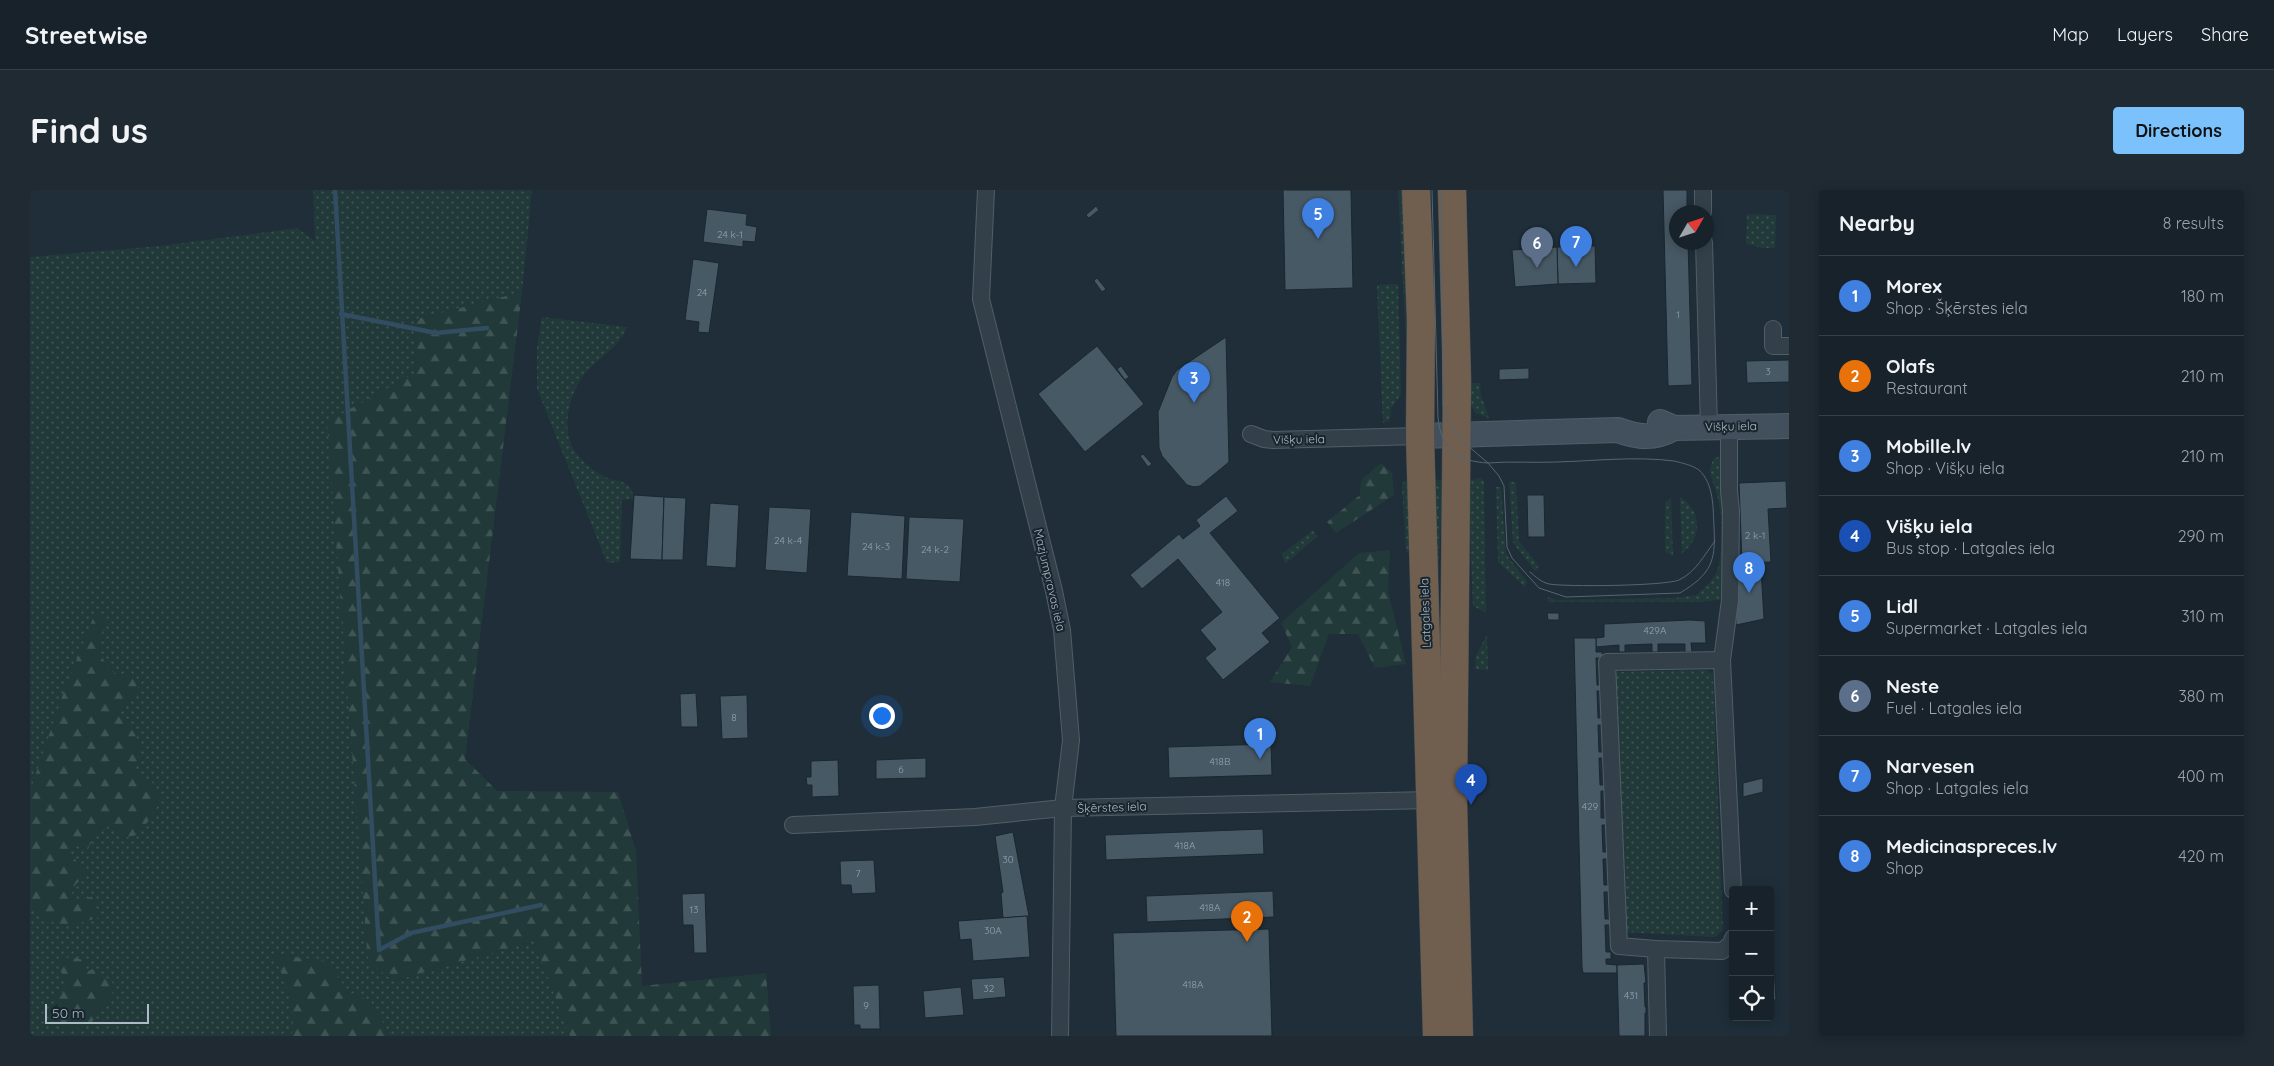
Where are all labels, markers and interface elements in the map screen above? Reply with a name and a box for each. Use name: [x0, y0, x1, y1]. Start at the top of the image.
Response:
text: Streetwise: [25, 20, 148, 50]
text: Map: [2052, 23, 2089, 46]
text: Layers: [2117, 23, 2173, 46]
text: Share: [2201, 23, 2249, 46]
button: Directions: [2113, 107, 2244, 154]
text: Find us: [30, 108, 148, 152]
pin: 5: [1302, 198, 1334, 239]
north arrow: [1669, 205, 1714, 250]
text: Nearby: [1839, 210, 1915, 236]
text: 8 results: [2163, 213, 2224, 233]
pin: 7: [1560, 226, 1592, 267]
pin: 6: [1521, 227, 1553, 268]
house number: 24 k-1: [717, 228, 743, 241]
text: Morex: [1886, 274, 1942, 298]
house number: 24: [697, 286, 707, 299]
text: 1: [1852, 286, 1858, 306]
text: 180 m: [2181, 286, 2224, 306]
text: Shop · Šķērstes iela: [1886, 298, 2028, 318]
house number: 1: [1676, 308, 1680, 321]
text: Olafs: [1886, 354, 1935, 378]
pin: 3: [1178, 362, 1210, 403]
house number: 3: [1765, 365, 1771, 378]
text: 2: [1850, 366, 1860, 386]
text: 210 m: [2181, 366, 2224, 386]
text: Restaurant: [1886, 378, 1968, 398]
street label: Višķu iela: [1705, 418, 1757, 434]
street label: Višķu iela: [1273, 431, 1325, 447]
text: Mobille.lv: [1886, 434, 1971, 458]
text: 3: [1851, 446, 1859, 466]
text: 210 m: [2181, 446, 2224, 466]
text: Shop · Višķu iela: [1886, 458, 2005, 478]
text: Višķu iela: [1886, 514, 1973, 538]
text: 4: [1850, 526, 1860, 546]
text: 290 m: [2178, 526, 2224, 546]
street label: Mazjumpravas iela: [1031, 527, 1069, 633]
house number: 2 k-1: [1745, 529, 1765, 542]
house number: 24 k-4: [774, 534, 802, 547]
text: Bus stop · Latgales iela: [1886, 538, 2055, 558]
house number: 24 k-3: [862, 540, 890, 553]
house number: 24 k-2: [921, 543, 950, 556]
pin: 8: [1733, 552, 1765, 593]
house number: 418: [1216, 576, 1230, 589]
street label: Latgales iela: [1416, 578, 1434, 648]
text: Lidl: [1886, 594, 1918, 618]
text: 5: [1850, 606, 1860, 626]
text: 310 m: [2181, 606, 2224, 626]
text: Supermarket · Latgales iela: [1886, 618, 2087, 638]
house number: 429A: [1644, 624, 1667, 637]
text: Neste: [1886, 674, 1939, 698]
text: 6: [1851, 686, 1859, 706]
text: 380 m: [2178, 686, 2224, 706]
text: Fuel · Latgales iela: [1886, 698, 2022, 718]
your location: [869, 703, 895, 729]
house number: 8: [731, 711, 737, 724]
pin: 1: [1244, 718, 1276, 759]
text: Narvesen: [1886, 754, 1975, 778]
house number: 418B: [1210, 755, 1231, 768]
house number: 6: [898, 763, 904, 776]
pin: 4: [1455, 764, 1487, 805]
text: 7: [1851, 766, 1859, 786]
text: 400 m: [2178, 766, 2224, 786]
text: Shop · Latgales iela: [1886, 778, 2029, 798]
street label: Šķērstes iela: [1077, 798, 1147, 816]
house number: 429: [1582, 800, 1599, 813]
text: Medicinaspreces.lv: [1886, 834, 2057, 858]
house number: 418A: [1175, 839, 1196, 852]
text: 8: [1851, 846, 1859, 866]
text: 420 m: [2178, 846, 2224, 866]
house number: 30: [1002, 853, 1014, 866]
text: Shop: [1886, 858, 1923, 878]
house number: 7: [855, 867, 861, 880]
map controls: [1729, 886, 1774, 1021]
button: +: [1729, 886, 1774, 931]
house number: 418A: [1200, 901, 1221, 914]
pin: 2: [1231, 901, 1263, 942]
house number: 13: [690, 903, 698, 916]
house number: 30A: [984, 924, 1002, 937]
button: −: [1729, 931, 1774, 976]
button: locate: [1729, 976, 1774, 1021]
house number: 418A: [1183, 978, 1204, 991]
house number: 32: [984, 982, 995, 995]
house number: 431: [1624, 989, 1638, 1002]
house number: 9: [863, 999, 869, 1012]
scale bar: [45, 1001, 149, 1024]
text: 50 m: [52, 1004, 85, 1022]

